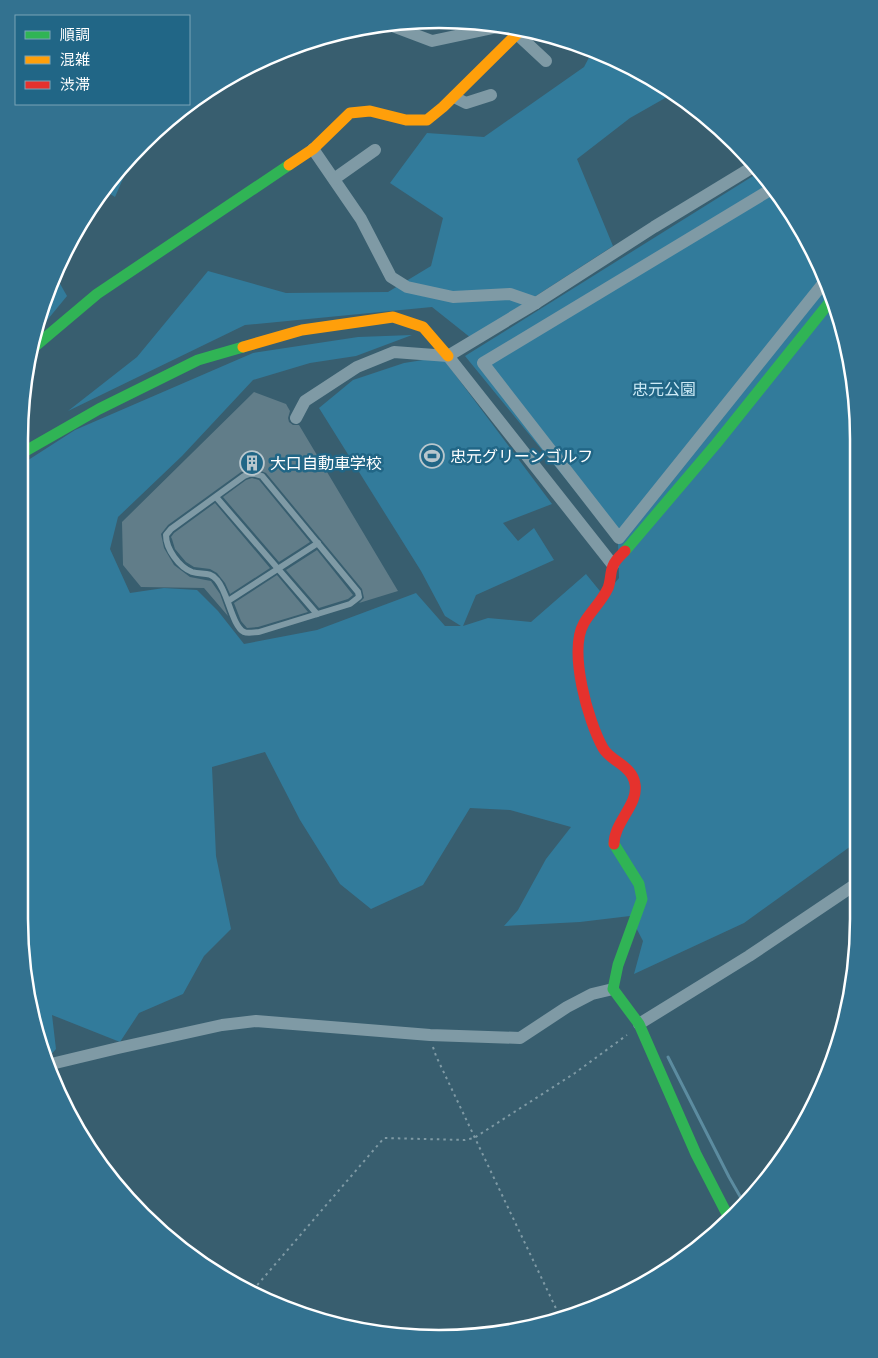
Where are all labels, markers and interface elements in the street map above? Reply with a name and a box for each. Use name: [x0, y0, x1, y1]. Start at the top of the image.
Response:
legend: [15, 15, 190, 105]
text: 順調: [60, 24, 90, 44]
text: 混雑: [60, 49, 90, 69]
text: 渋滞: [60, 74, 90, 94]
park label: 忠元公園: [632, 378, 696, 400]
sports icon: 忠元グリーンゴルフ: [419, 443, 445, 469]
place label: 忠元グリーンゴルフ: [450, 445, 593, 467]
building icon: 大口自動車学校: [239, 450, 265, 476]
place label: 大口自動車学校: [270, 452, 382, 474]

